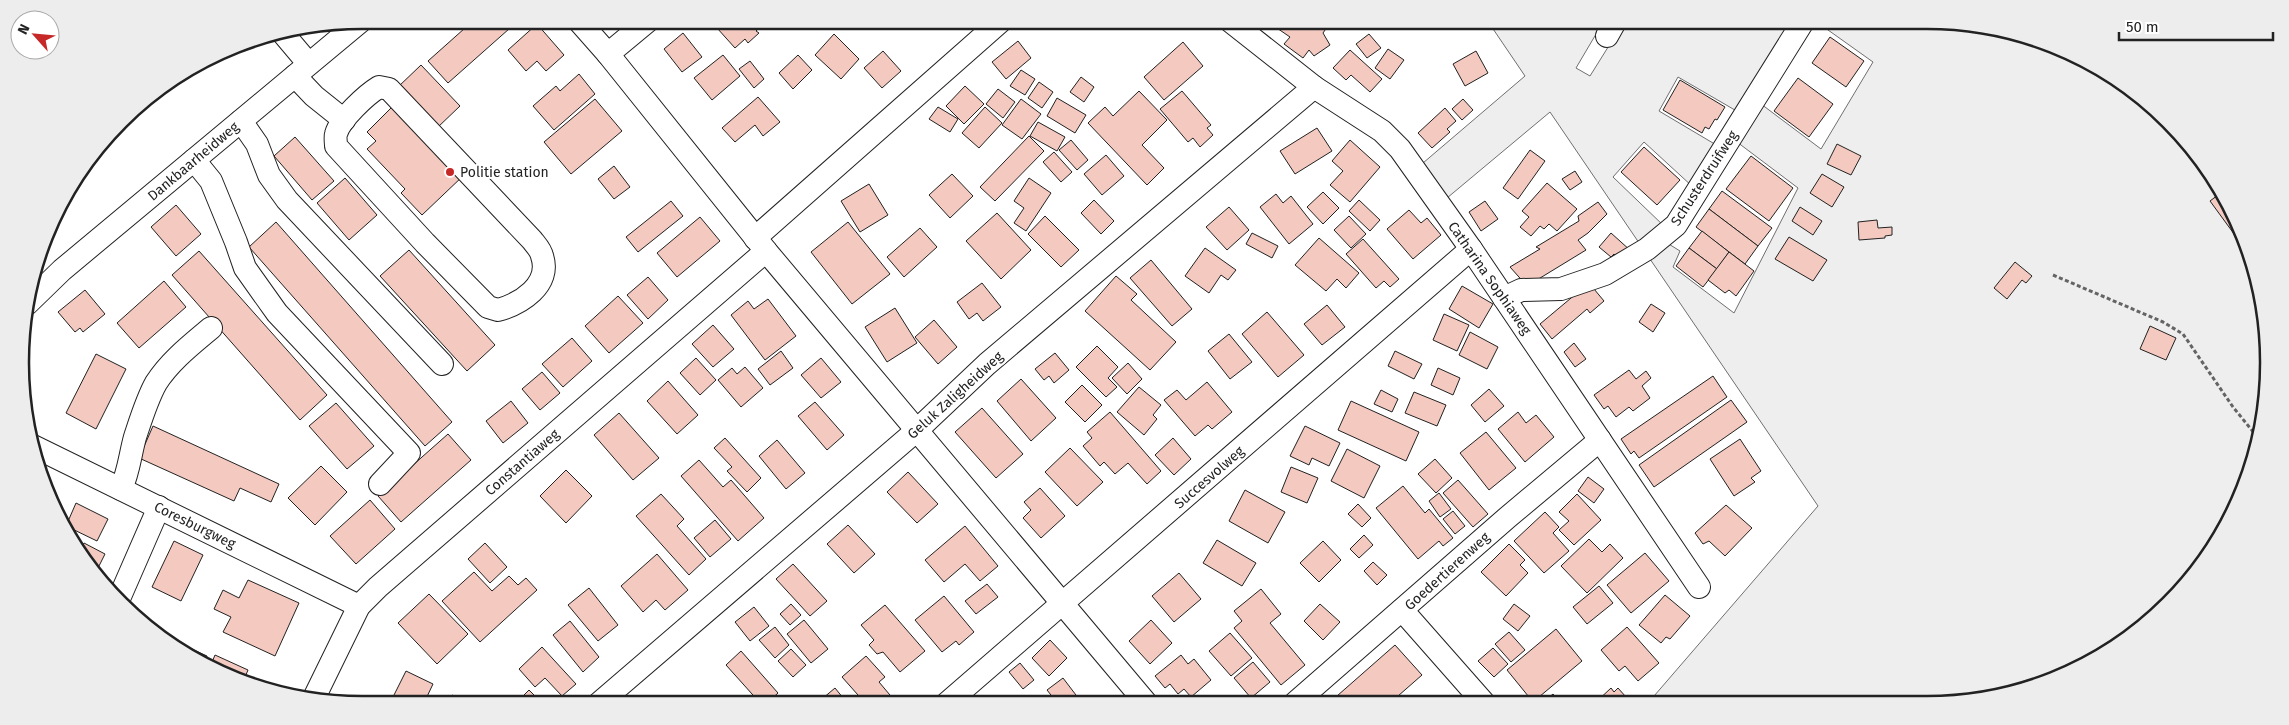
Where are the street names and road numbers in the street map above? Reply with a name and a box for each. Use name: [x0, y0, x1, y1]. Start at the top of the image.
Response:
street label: Dankbaarheidweg: [144, 118, 243, 204]
street label: Schusterdruifweg: [1667, 127, 1742, 229]
street label: Catharina Sophiaweg: [1444, 219, 1535, 339]
street label: Geluk Zaligheidweg: [904, 348, 1007, 443]
street label: Constantiaweg: [482, 425, 563, 499]
street label: Succesvolweg: [1171, 442, 1248, 512]
street label: Coresburgweg: [151, 498, 239, 553]
street label: Goedertierenweg: [1401, 528, 1494, 614]

